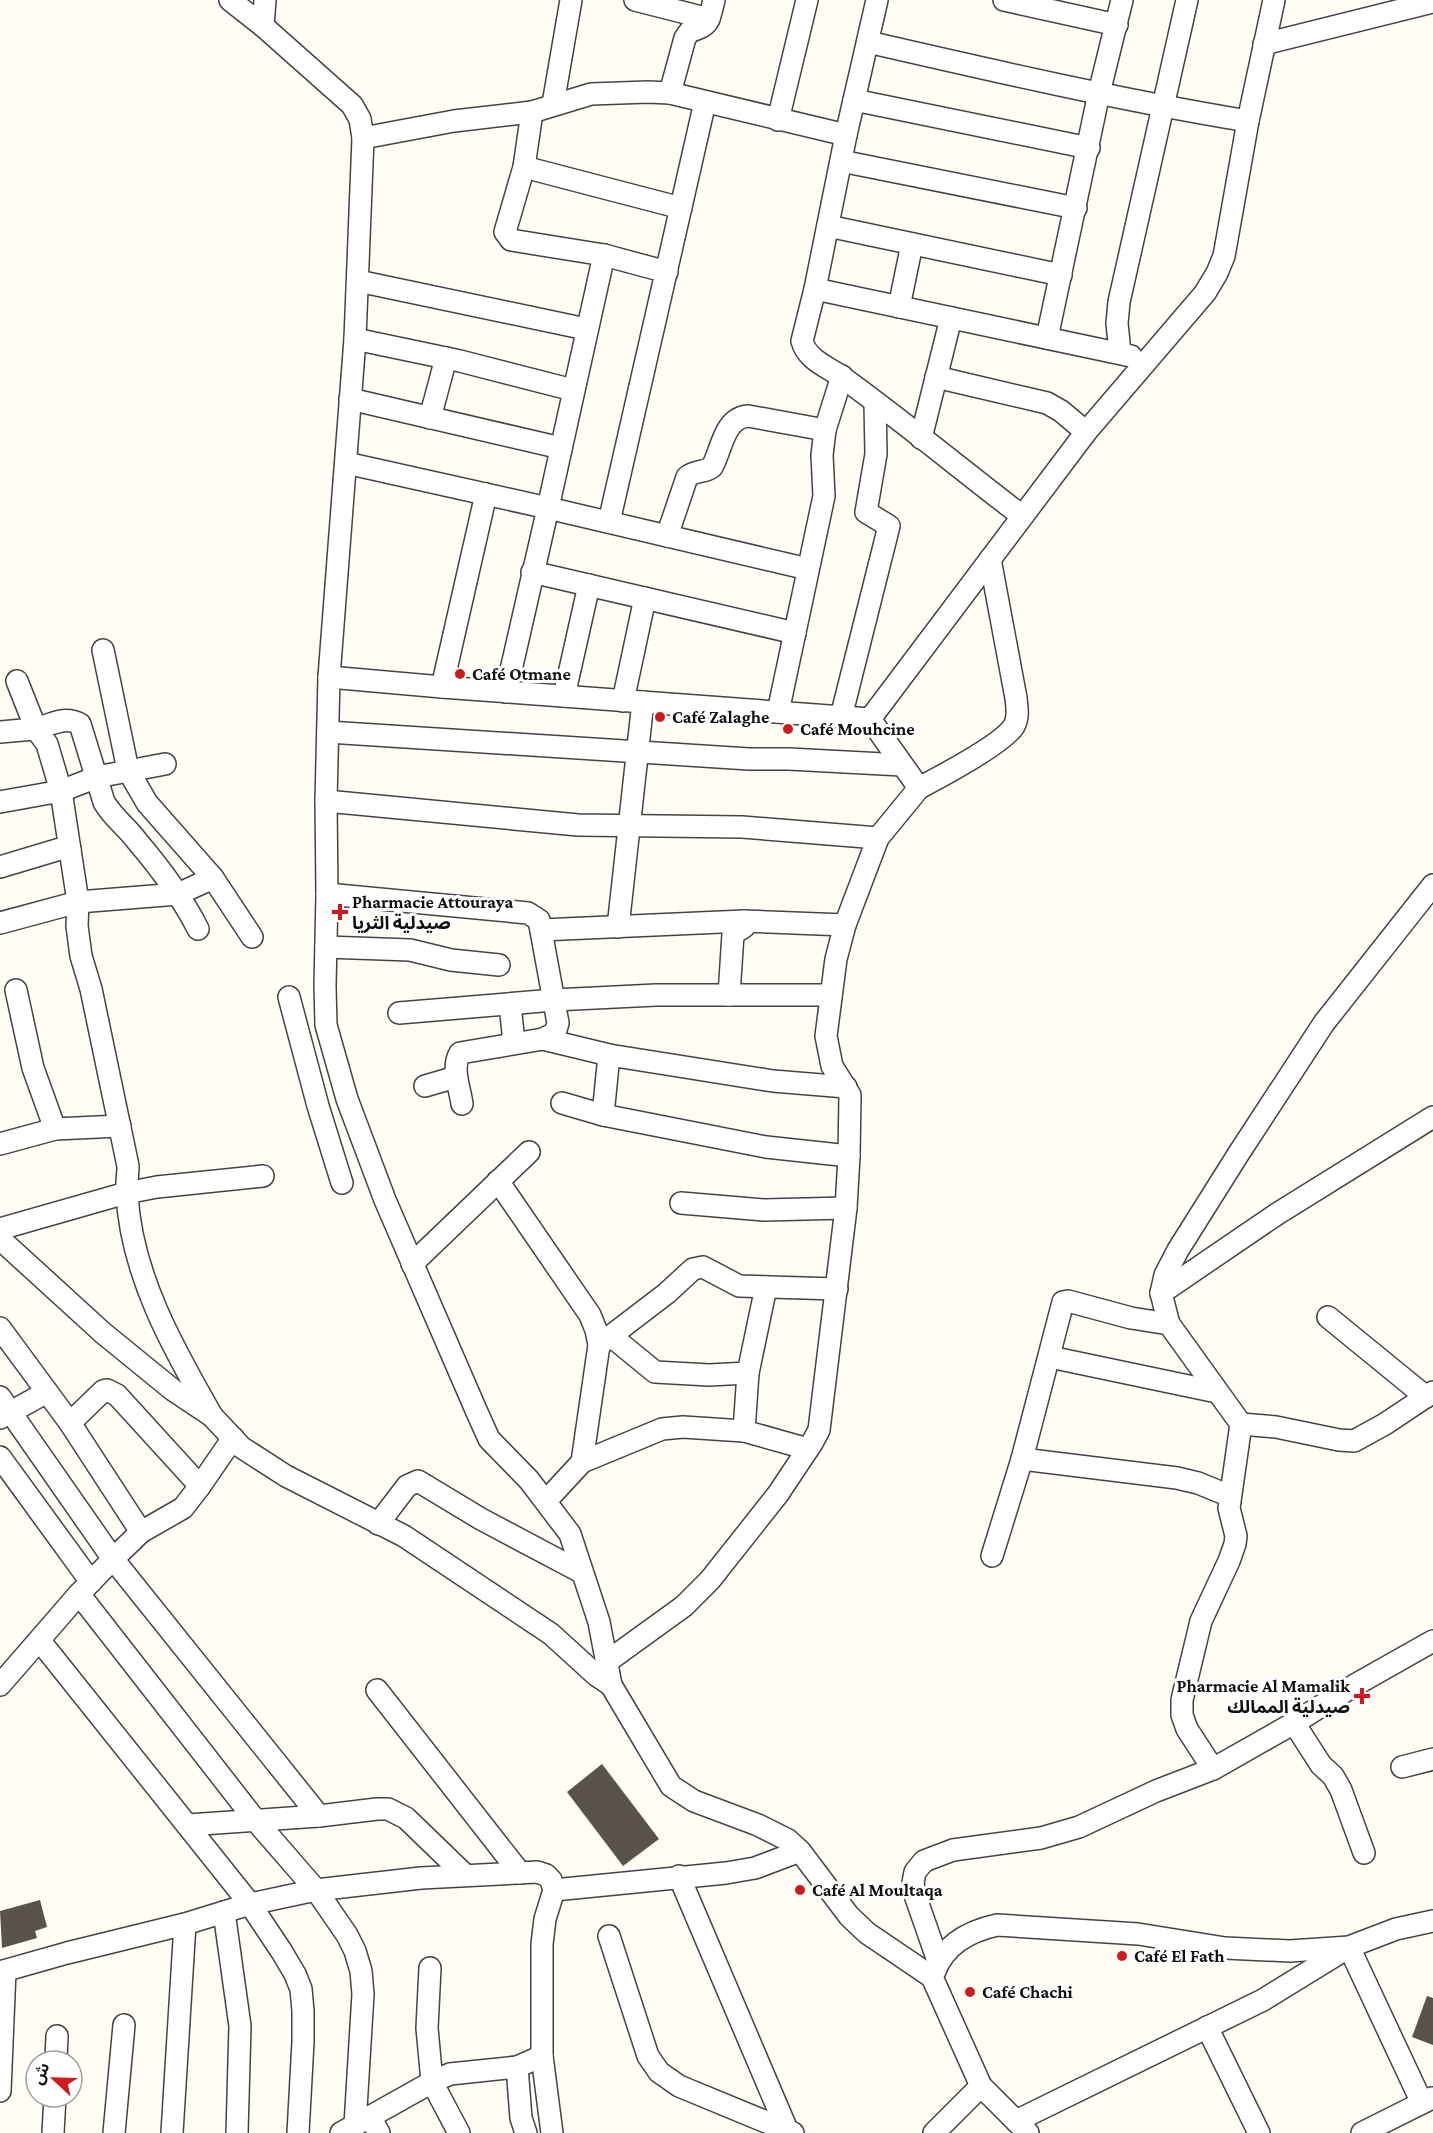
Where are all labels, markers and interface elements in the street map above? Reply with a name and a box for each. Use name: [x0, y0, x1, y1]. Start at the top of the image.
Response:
place label: Café Otmane: [472, 664, 571, 684]
marker: Café Otmane: [453, 667, 467, 681]
place label: Café Zalaghe: [672, 707, 769, 727]
marker: Café Zalaghe: [653, 710, 667, 724]
place label: Café Mouhcine: [800, 719, 915, 739]
marker: Café Mouhcine: [781, 722, 795, 736]
place label: Pharmacie Attouraya صيدلية الثريا: [352, 892, 513, 934]
marker: Pharmacie Attouraya صيدلية الثريا: [333, 905, 347, 919]
place label: Pharmacie Al Mamalik صيدلية الممالك: [1176, 1676, 1350, 1717]
marker: Pharmacie Al Mamalik صيدلية الممالك: [1355, 1689, 1369, 1703]
place label: Café Al Moultaqa: [812, 1880, 943, 1900]
marker: Café Al Moultaqa: [793, 1883, 807, 1897]
place label: Café El Fath: [1134, 1946, 1225, 1966]
marker: Café El Fath: [1115, 1949, 1129, 1963]
place label: Café Chachi: [982, 1982, 1074, 2002]
marker: Café Chachi: [963, 1985, 977, 1999]
north arrow: [24, 2049, 84, 2109]
text: ش: [29, 2060, 53, 2087]

